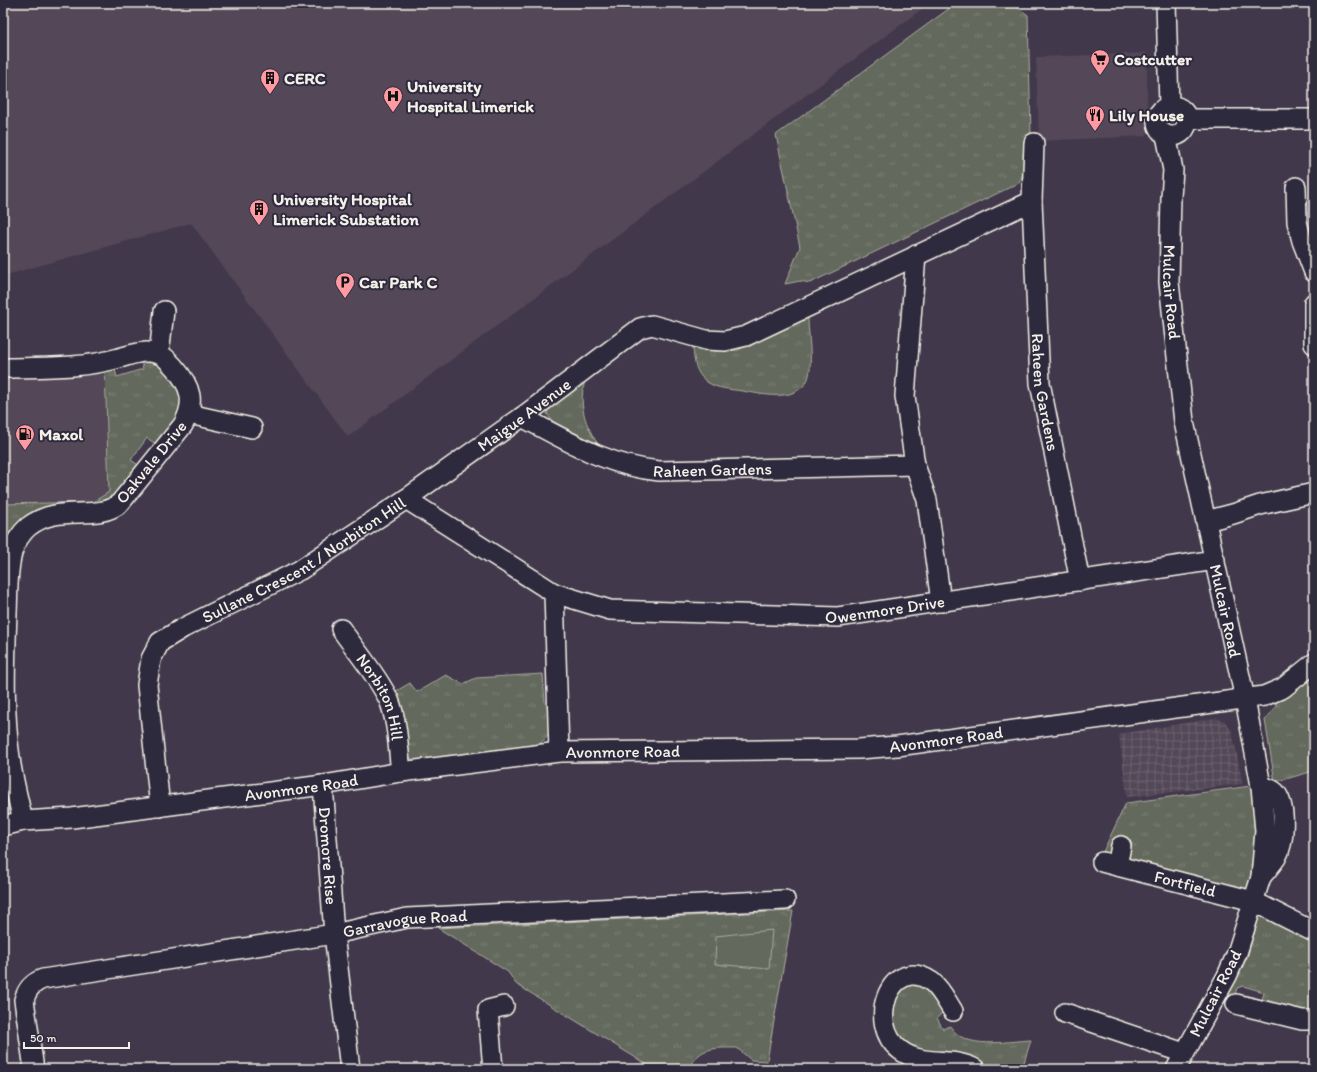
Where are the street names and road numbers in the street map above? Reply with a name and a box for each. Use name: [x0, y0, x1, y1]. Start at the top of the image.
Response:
street label: Mulcair Road: [1159, 244, 1185, 341]
street label: Raheen Gardens: [1028, 333, 1064, 453]
street label: Maigue Avenue: [473, 374, 575, 455]
street label: Oakvale Drive: [111, 416, 191, 508]
street label: Raheen Gardens: [652, 458, 772, 481]
street label: Sullane Crescent / Norbiton Hill: [199, 492, 409, 627]
street label: Mulcair Road: [1206, 562, 1246, 660]
street label: Owenmore Drive: [825, 591, 946, 627]
street label: Norbiton Hill: [352, 649, 408, 742]
street label: Avonmore Road: [889, 722, 1004, 757]
street label: Avonmore Road: [566, 741, 680, 762]
street label: Avonmore Road: [243, 769, 359, 805]
street label: Dromore Rise: [315, 806, 342, 905]
street label: Fortfield: [1152, 866, 1219, 901]
street label: Garravogue Road: [341, 905, 468, 942]
street label: Mulcair Road: [1184, 946, 1246, 1040]

